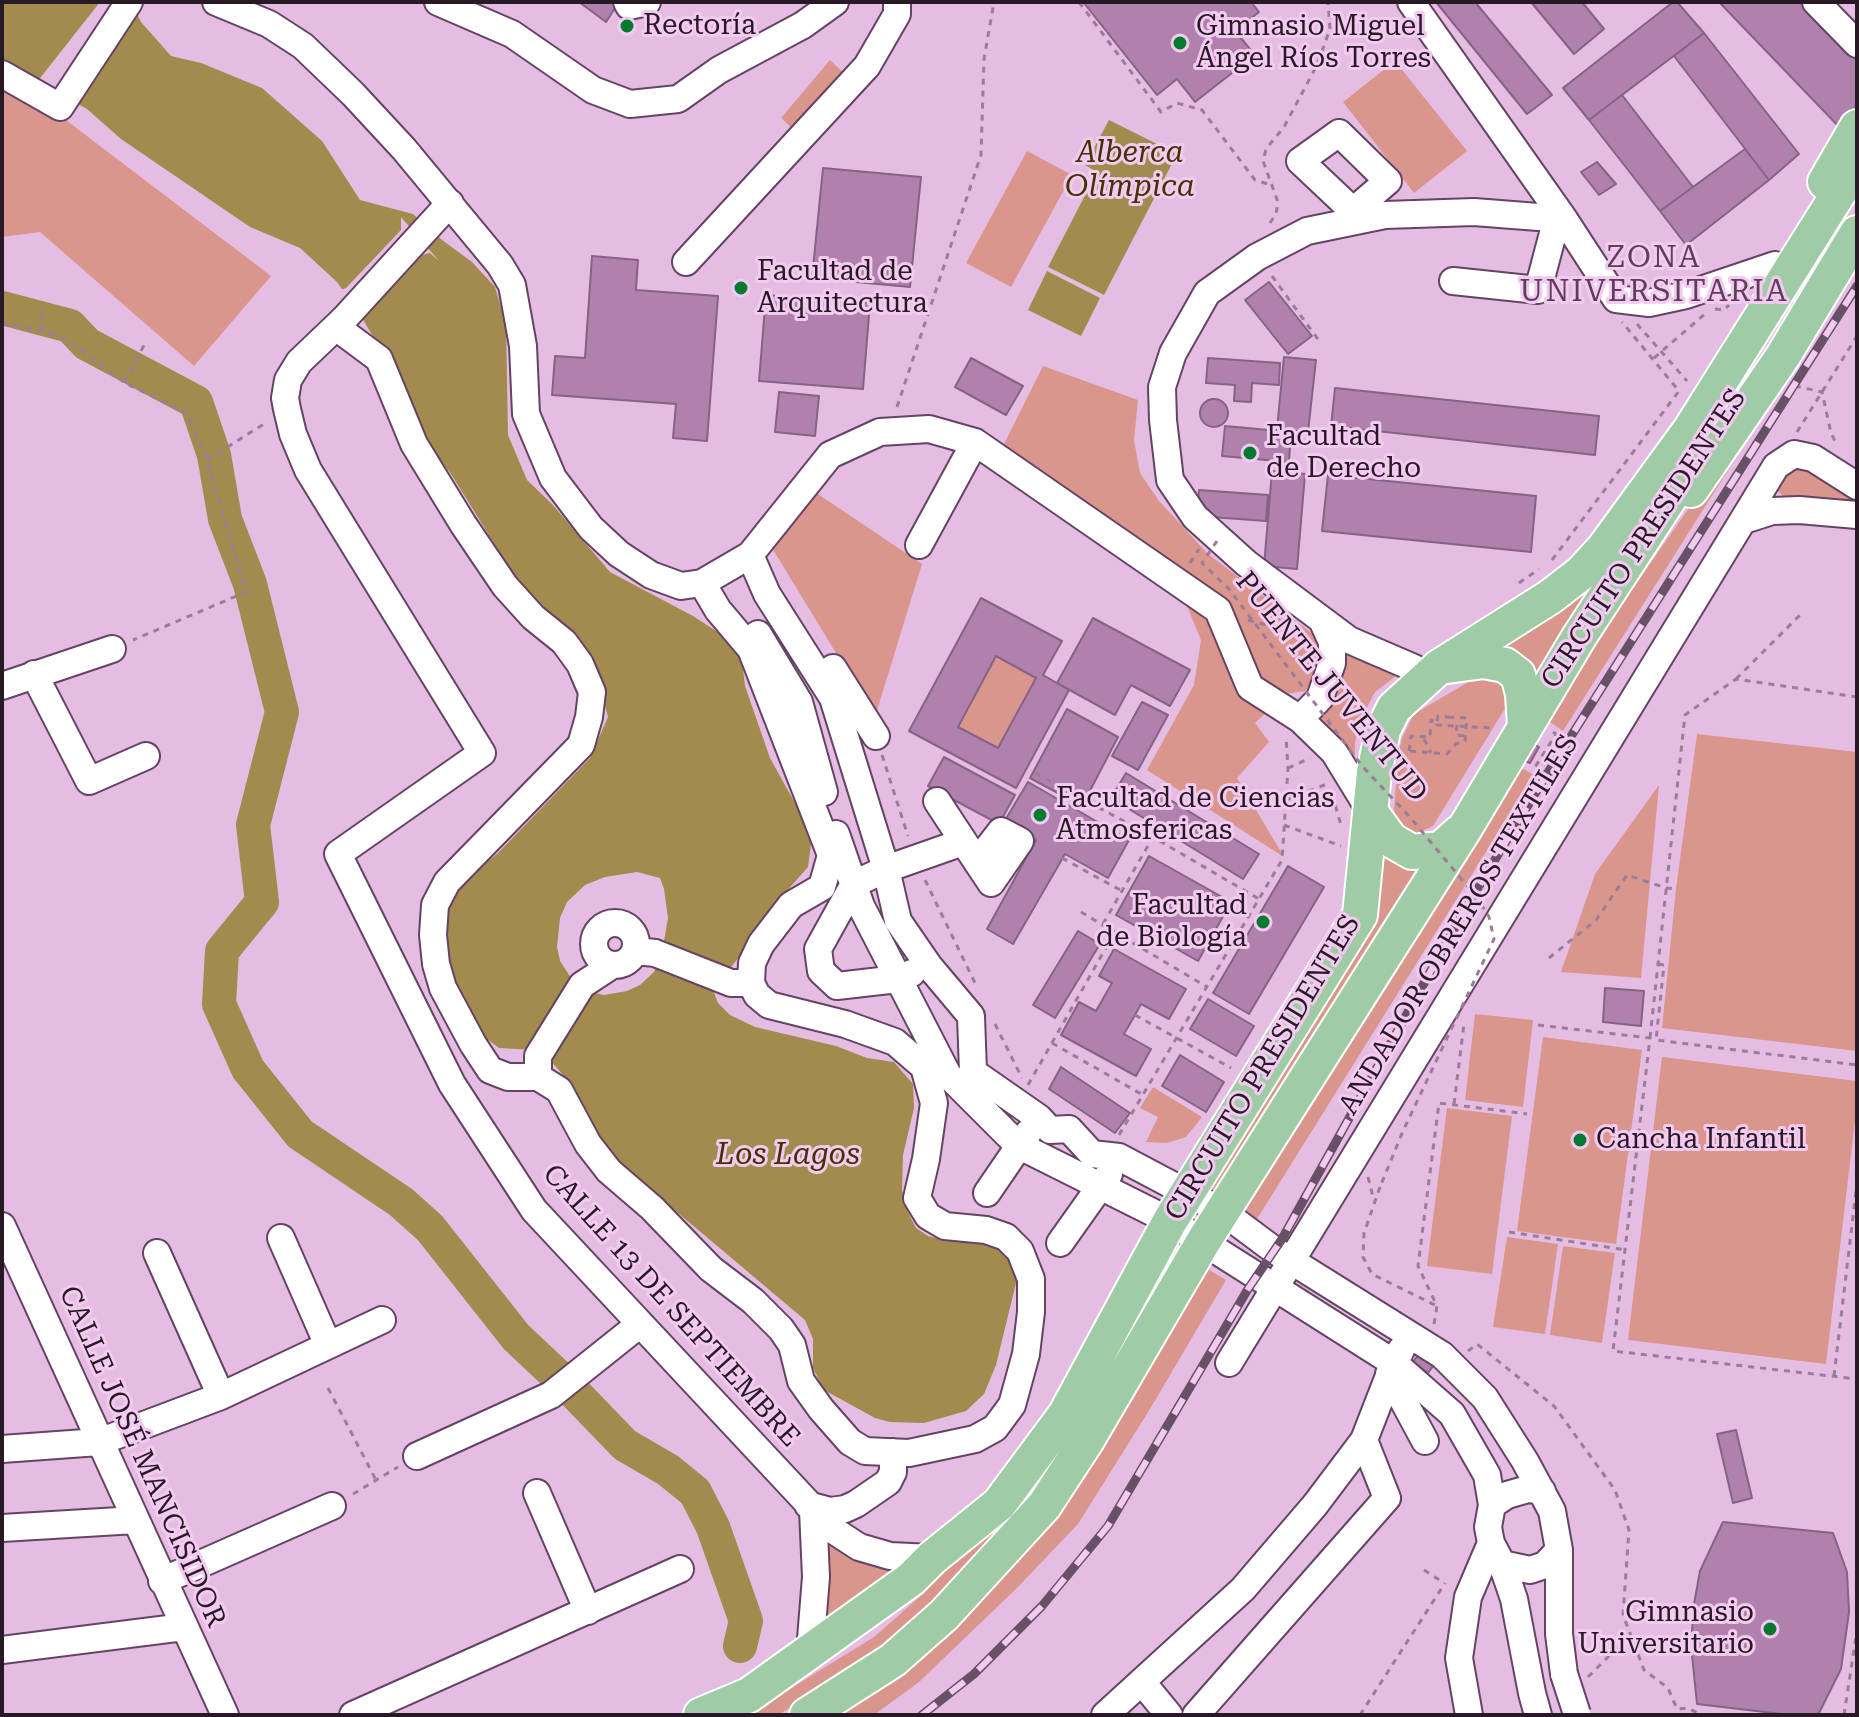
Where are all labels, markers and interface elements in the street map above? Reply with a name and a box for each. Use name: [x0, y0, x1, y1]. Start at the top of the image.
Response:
place label: Rectoría: [643, 9, 756, 43]
place label: Gimnasio Miguel Ángel Ríos Torres: [1196, 10, 1431, 76]
marker: Rectoría: [618, 17, 636, 35]
marker: Gimnasio Miguel Ángel Ríos Torres: [1171, 34, 1189, 52]
water label: Alberca Olímpica: [1065, 135, 1195, 206]
district label: ZONA UNIVERSITARIA: [1519, 240, 1789, 310]
place label: Facultad de Arquitectura: [757, 255, 928, 321]
marker: Facultad de Arquitectura: [732, 279, 750, 297]
street label: CIRCUITO PRESIDENTES: [1535, 383, 1753, 695]
place label: Facultad de Derecho: [1266, 420, 1421, 486]
marker: Facultad de Derecho: [1241, 444, 1259, 462]
street label: PUENTE JUVENTUD: [1228, 565, 1434, 809]
street label: ANDADOR OBREROS TEXTILES: [1332, 729, 1586, 1121]
place label: Facultad de Ciencias Atmosfericas: [1056, 782, 1334, 848]
marker: Facultad de Ciencias Atmosfericas: [1031, 806, 1049, 824]
place label: Facultad de Biología: [1096, 889, 1247, 955]
street label: CIRCUITO PRESIDENTES: [1158, 909, 1368, 1227]
marker: Facultad de Biología: [1254, 913, 1272, 931]
place label: Cancha Infantil: [1596, 1123, 1806, 1157]
marker: Cancha Infantil: [1571, 1131, 1589, 1149]
water label: Los Lagos: [716, 1137, 860, 1173]
street label: CALLE 13 DE SEPTIEMBRE: [535, 1158, 807, 1454]
street label: CALLE JOSÉ MANCISIDOR: [51, 1281, 233, 1633]
place label: Gimnasio Universitario: [1577, 1596, 1754, 1662]
marker: Gimnasio Universitario: [1761, 1620, 1779, 1638]

